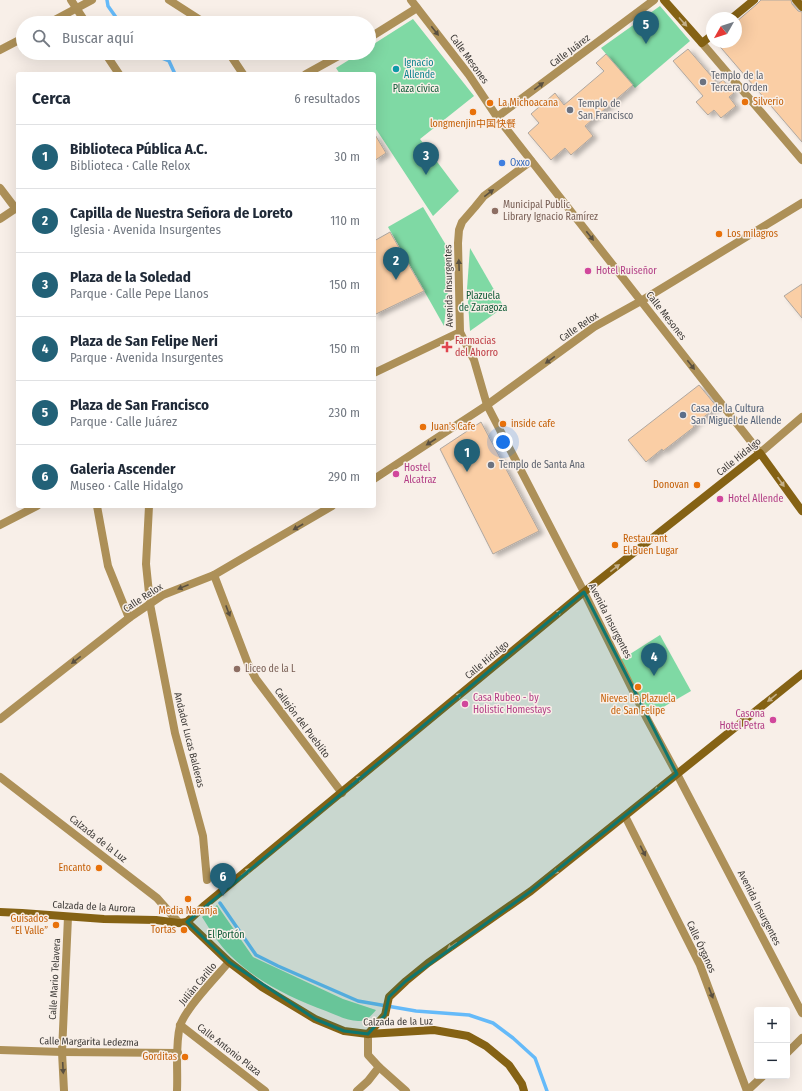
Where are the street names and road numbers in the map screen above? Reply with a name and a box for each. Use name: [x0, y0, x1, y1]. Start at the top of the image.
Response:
street label: Calle Mesones: [447, 32, 491, 86]
street label: Calle Juárez: [548, 32, 592, 70]
street label: Avenida Insurgentes: [442, 244, 456, 328]
street label: Calle Mesones: [643, 289, 689, 343]
street label: Calle Relox: [557, 309, 601, 344]
street label: Calle Hidalgo: [714, 436, 764, 478]
street label: Calle Relox: [121, 580, 166, 615]
street label: Avenida Insurgentes: [586, 581, 634, 661]
street label: Calle Hidalgo: [463, 638, 511, 682]
street label: Callejón del Pueblito: [272, 686, 332, 760]
street label: Andador Lucas Balderas: [171, 691, 207, 789]
street label: Calzada de la Luz: [67, 813, 129, 865]
street label: Avenida Insurgentes: [735, 868, 783, 948]
street label: Calzada de la Aurora: [52, 899, 136, 915]
street label: Calle Órganos: [684, 918, 720, 975]
street label: Calle Mario Telavera: [47, 938, 63, 1020]
street label: Julián Carillo: [177, 960, 219, 1008]
street label: Calzada de la Luz: [363, 1015, 433, 1029]
street label: Calle Antonio Plaza: [195, 1021, 263, 1079]
street label: Calle Margarita Ledezma: [39, 1035, 139, 1049]

